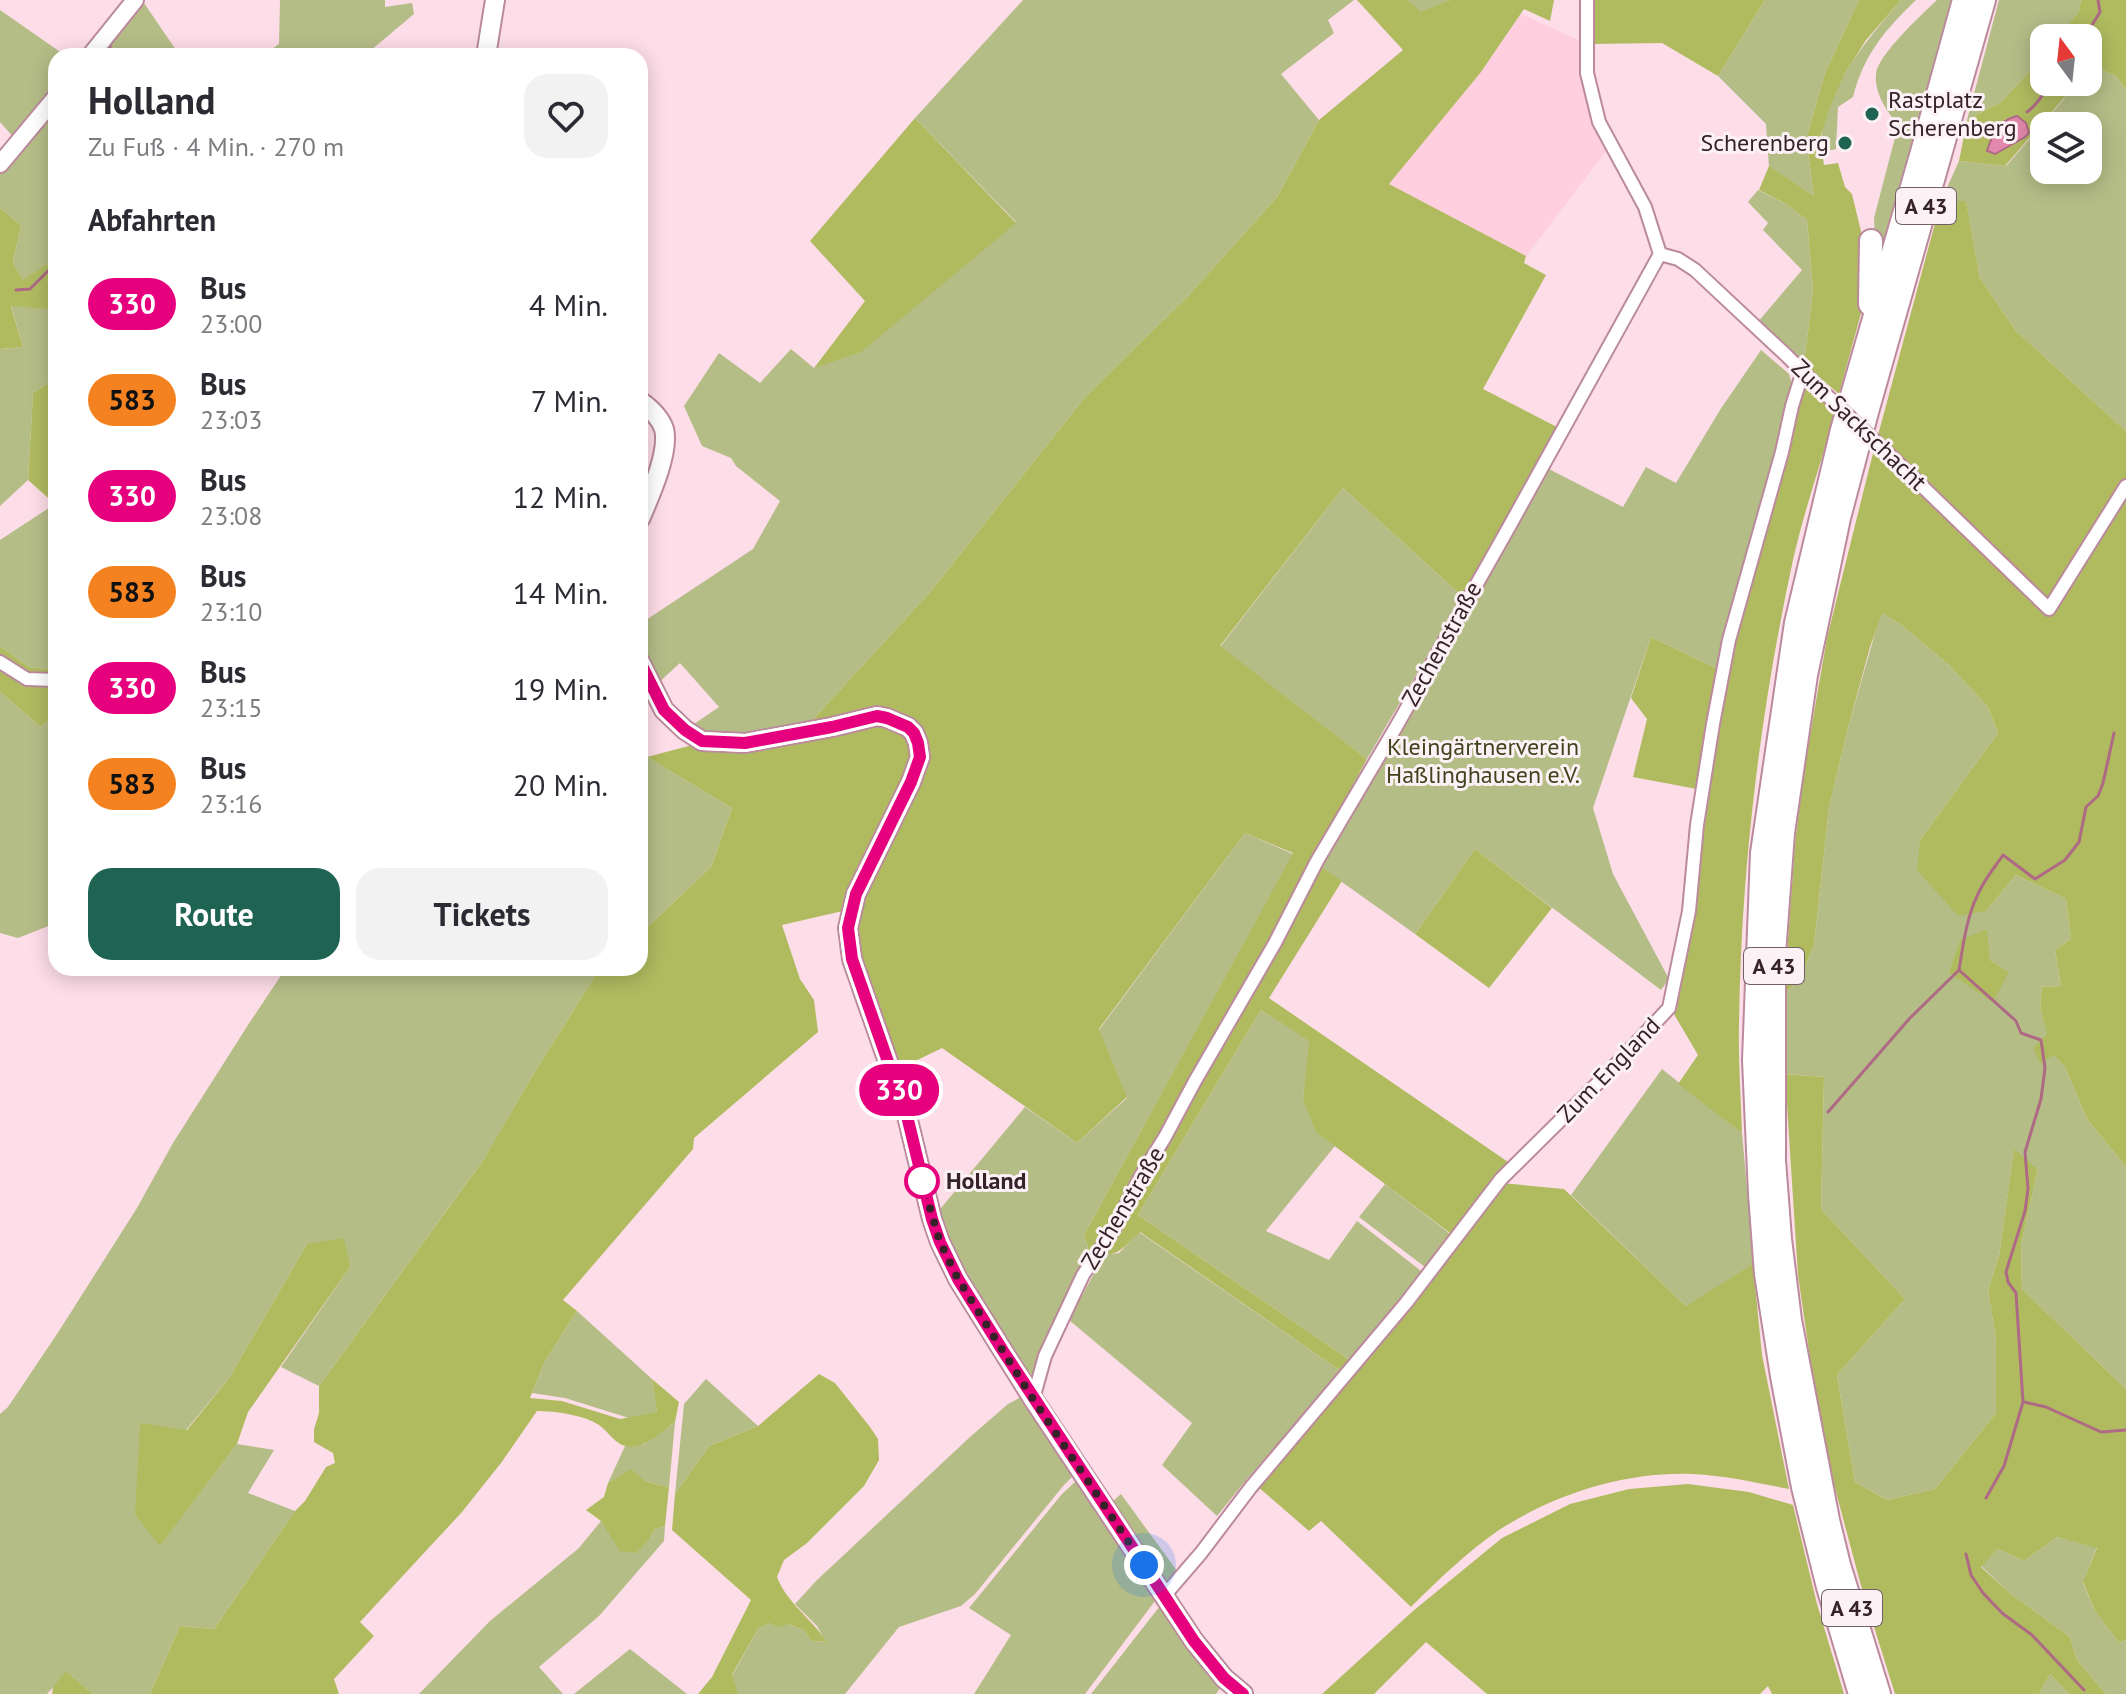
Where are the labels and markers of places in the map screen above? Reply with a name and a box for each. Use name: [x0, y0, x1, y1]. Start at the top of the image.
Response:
place label: Rastplatz Scherenberg: [1888, 84, 2017, 143]
marker: Rastplatz Scherenberg: [1863, 105, 1881, 123]
place label: Scherenberg: [1700, 127, 1829, 158]
marker: Scherenberg: [1836, 134, 1854, 152]
marker: Holland: [905, 1164, 939, 1198]
place label: Holland: [946, 1165, 1027, 1196]

